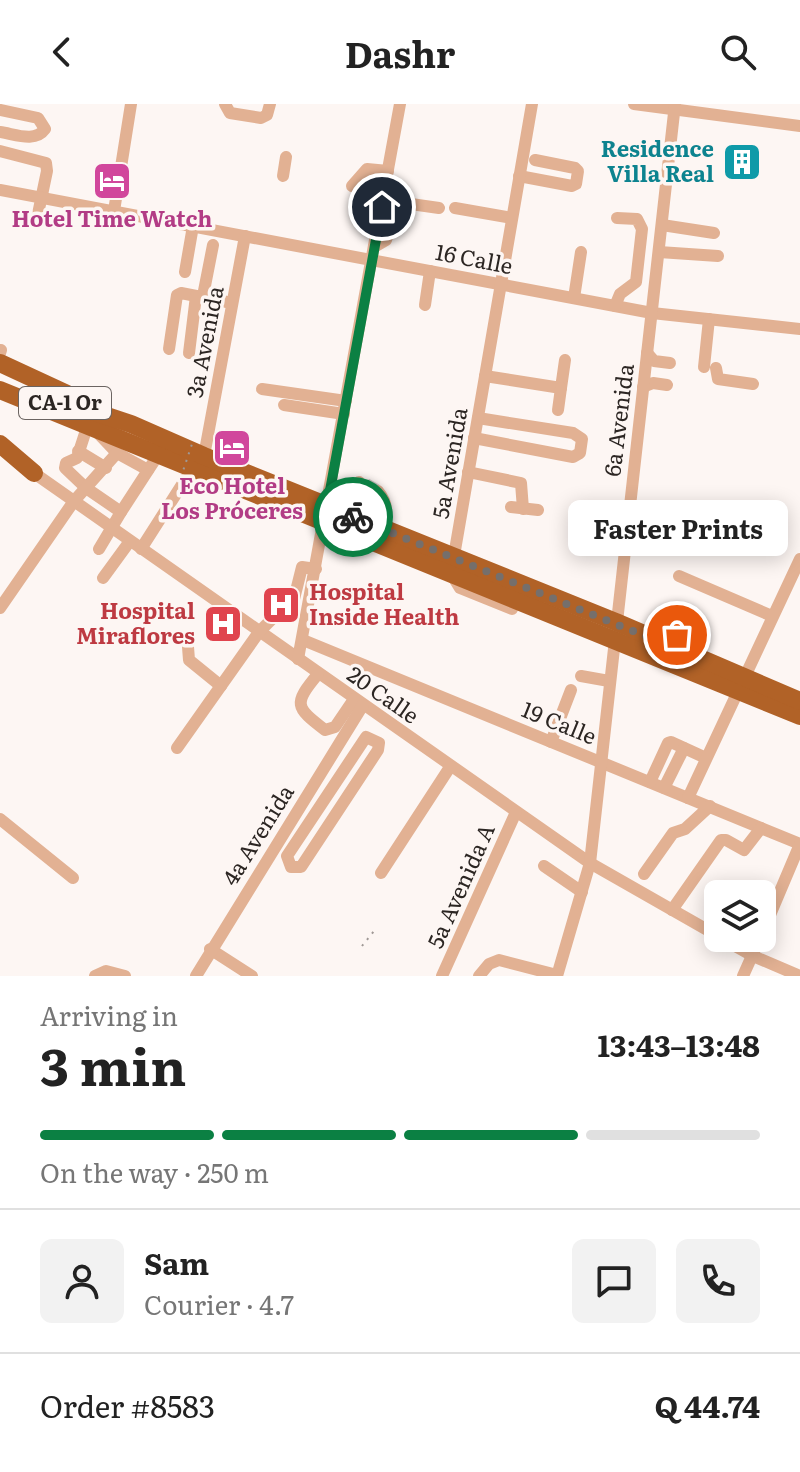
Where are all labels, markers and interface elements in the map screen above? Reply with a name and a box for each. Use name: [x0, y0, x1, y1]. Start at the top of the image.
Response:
text: Dashr: [345, 26, 455, 79]
icon: back: [40, 30, 84, 74]
icon: search: [716, 30, 760, 74]
place label: Residence Villa Real: [601, 131, 714, 189]
building icon: Residence Villa Real: [721, 141, 763, 183]
hotel icon: Hotel Time Watch: [91, 160, 133, 202]
pin: [348, 173, 416, 241]
icon: home: [360, 185, 404, 229]
place label: Hotel Time Watch: [11, 201, 213, 234]
street label: 16 Calle: [433, 234, 516, 281]
street label: 3a Avenida: [177, 283, 231, 400]
street label: 6a Avenida: [594, 362, 641, 478]
road number: CA-1 Or: [19, 387, 111, 419]
street label: 5a Avenida: [423, 404, 475, 521]
hotel icon: Eco Hotel Los Próceres: [211, 427, 253, 469]
place label: Eco Hotel Los Próceres: [161, 468, 303, 526]
courier: [313, 477, 393, 557]
icon: bike: [331, 495, 375, 539]
callout: Faster Prints: [567, 499, 787, 555]
text: Faster Prints: [593, 508, 763, 547]
place label: Hospital Inside Health: [309, 574, 460, 632]
hospital icon: Hospital Inside Health: [260, 584, 302, 626]
place label: Hospital Miraflores: [76, 593, 195, 651]
pin: [643, 601, 711, 669]
hospital icon: Hospital Miraflores: [202, 603, 244, 645]
icon: bag: [655, 613, 699, 657]
street label: 20 Calle: [341, 657, 427, 731]
street label: 19 Calle: [517, 692, 602, 751]
street label: 4a Avenida: [213, 777, 301, 891]
street label: 5a Avenida A: [417, 818, 502, 953]
map controls: [704, 880, 776, 952]
button: layers: [704, 880, 776, 952]
text: Arriving in: [40, 995, 178, 1034]
text: 13:43–13:48: [597, 1022, 760, 1066]
text: 3 min: [40, 1025, 186, 1102]
text: On the way · 250 m: [40, 1152, 269, 1191]
button: person: [40, 1239, 124, 1323]
button: chat: [572, 1239, 656, 1323]
button: phone: [676, 1239, 760, 1323]
text: Sam: [144, 1240, 209, 1284]
text: Courier · 4.7: [144, 1284, 294, 1323]
text: Order #8583: [40, 1383, 215, 1427]
text: Q 44.74: [654, 1383, 760, 1427]

